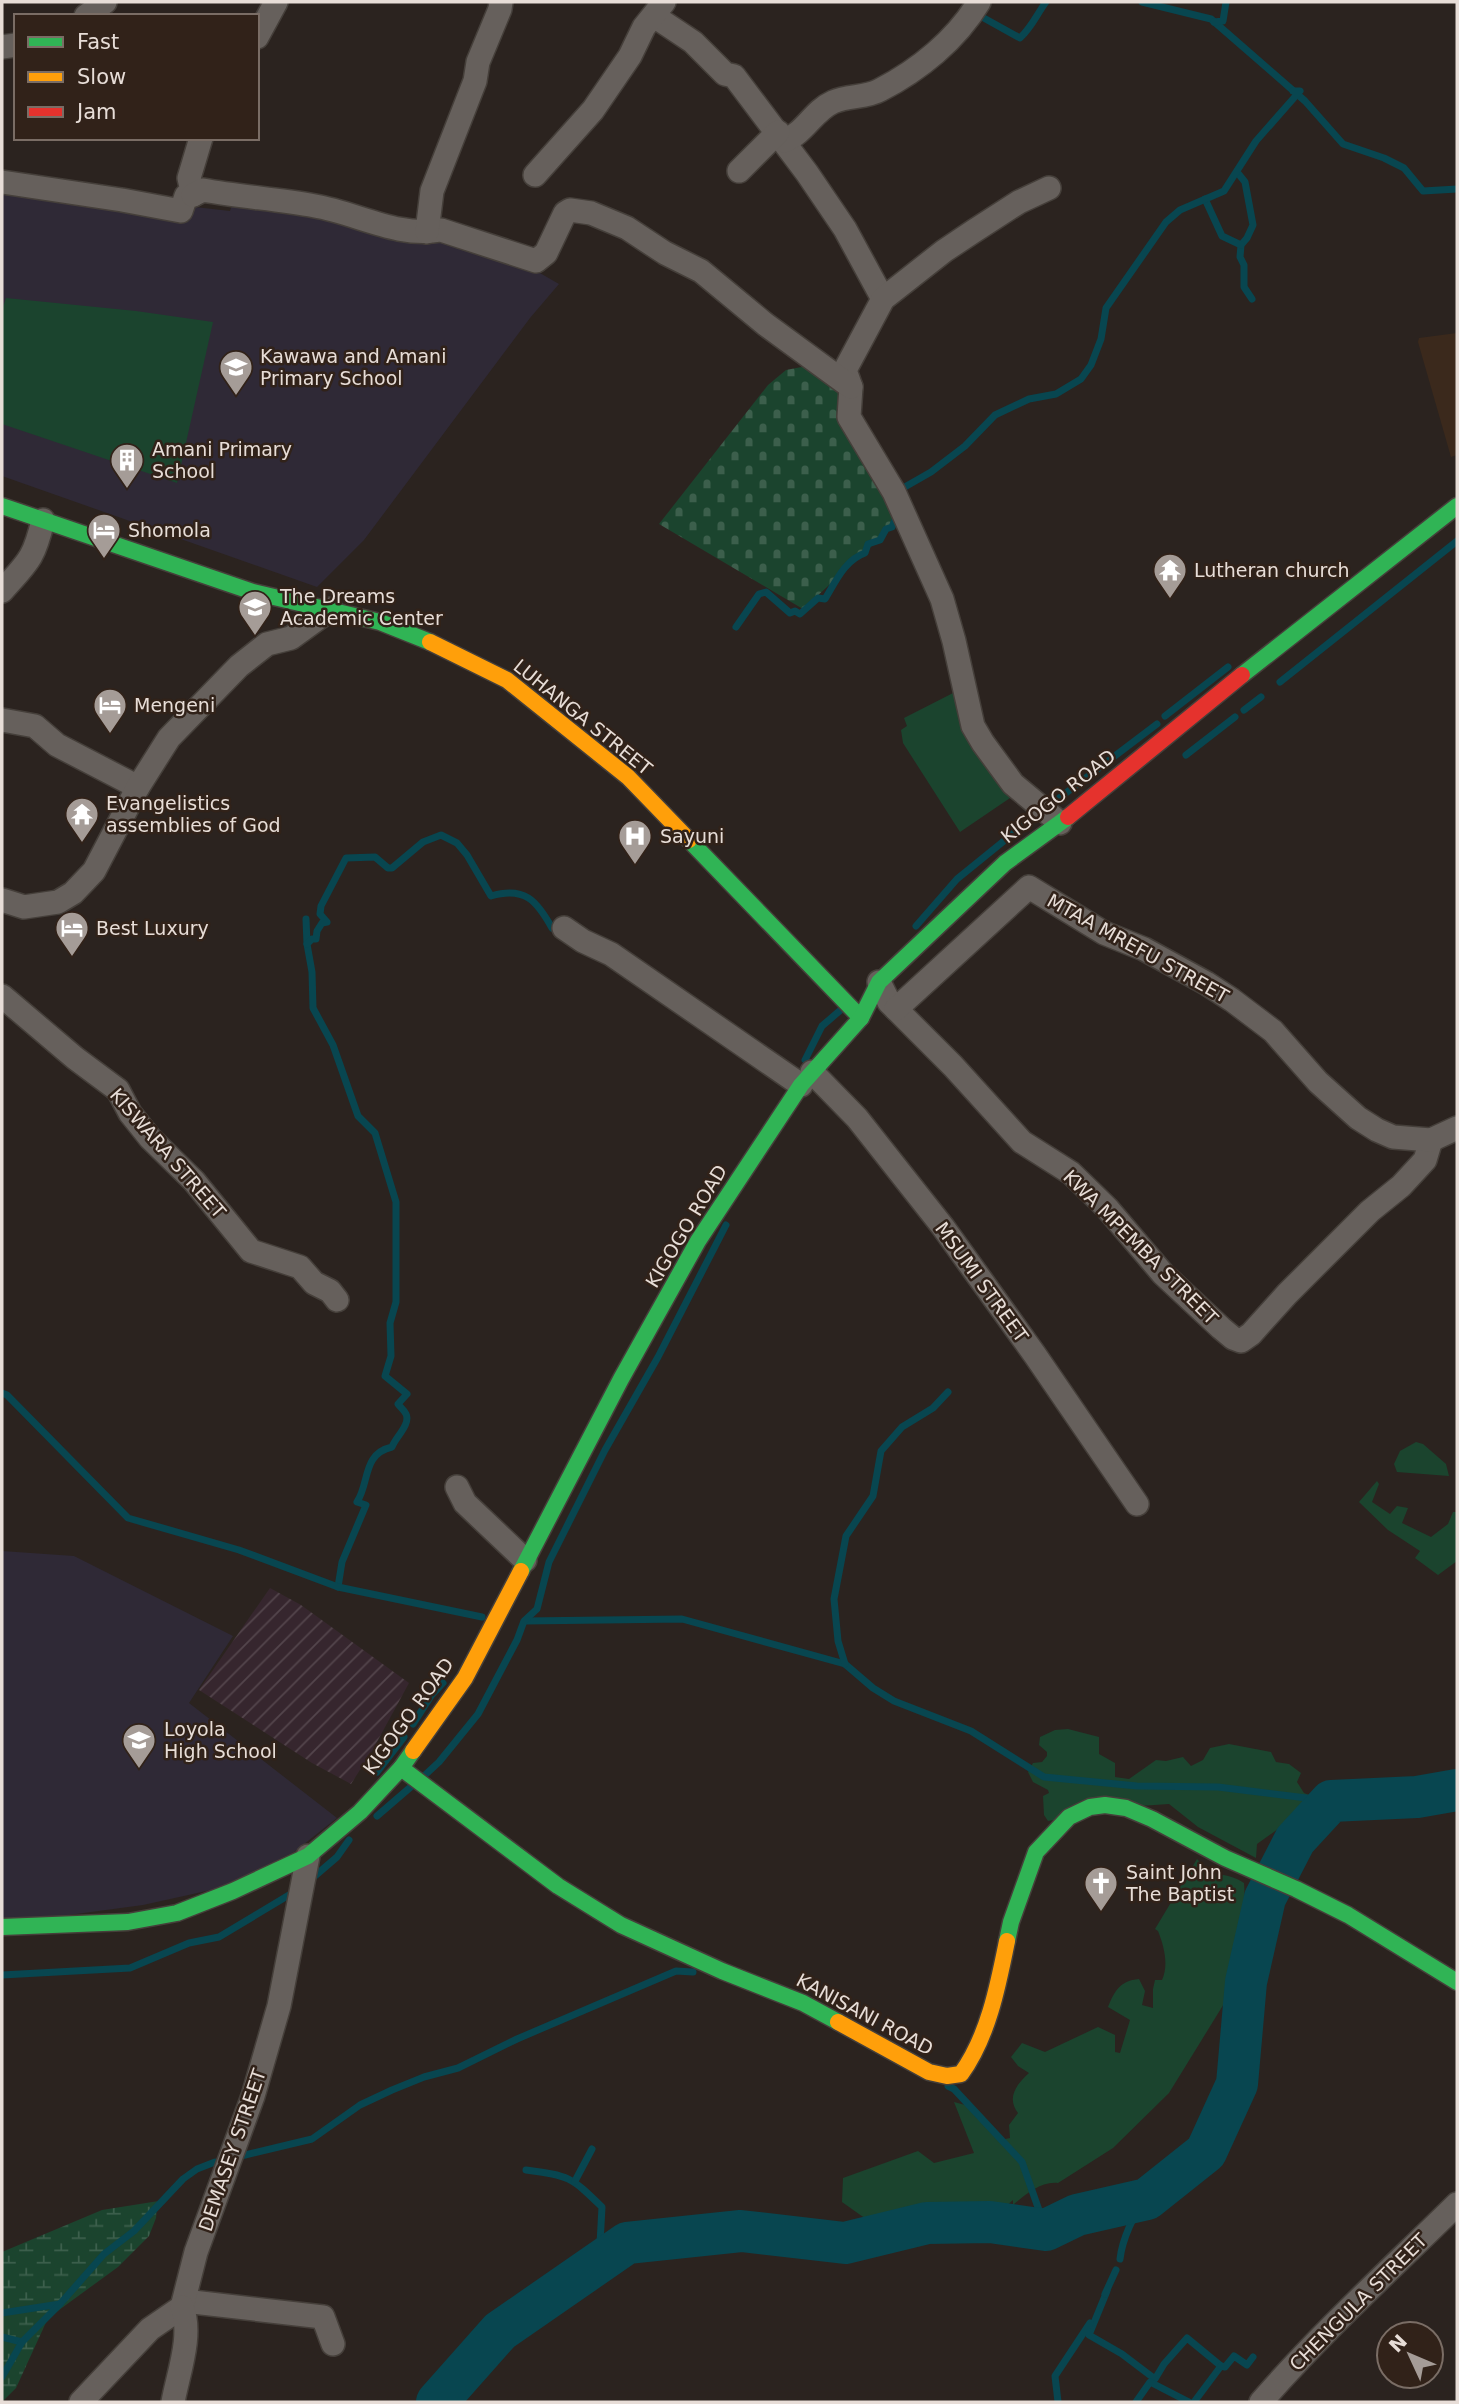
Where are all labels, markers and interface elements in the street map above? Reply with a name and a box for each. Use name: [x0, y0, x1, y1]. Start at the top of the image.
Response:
legend: [14, 14, 259, 140]
text: Fast: [77, 30, 119, 54]
text: Slow: [77, 65, 126, 89]
text: Jam: [75, 100, 117, 124]
place label: Kawawa and Amani Primary School: [260, 345, 446, 389]
school or university icon: Kawawa and Amani Primary School: [217, 348, 255, 397]
place label: Amani Primary School: [152, 438, 292, 482]
building icon: Amani Primary School: [108, 441, 146, 490]
hotel icon: Shomola: [85, 511, 123, 560]
place label: Shomola: [128, 519, 211, 541]
temple icon: Lutheran church: [1151, 551, 1189, 600]
place label: Lutheran church: [1194, 559, 1349, 581]
place label: The Dreams Academic Center: [279, 585, 443, 629]
school or university icon: The Dreams Academic Center: [236, 588, 274, 637]
street label: LUHANGA STREET: [510, 655, 657, 780]
hotel icon: Mengeni: [91, 686, 129, 735]
place label: Mengeni: [134, 694, 215, 716]
street label: KIGOGO ROAD: [996, 745, 1120, 847]
place label: Evangelistics assemblies of God: [106, 792, 281, 836]
temple icon: Evangelistics assemblies of God: [63, 795, 101, 844]
hospital icon: Sayuni: [616, 817, 654, 866]
place label: Sayuni: [660, 825, 724, 847]
street label: MTAA MREFU STREET: [1043, 889, 1233, 1007]
hotel icon: Best Luxury: [53, 909, 91, 958]
place label: Best Luxury: [96, 917, 209, 939]
street label: KISWARA STREET: [106, 1084, 231, 1223]
street label: KIGOGO ROAD: [641, 1161, 731, 1291]
street label: KWA MPEMBA STREET: [1059, 1165, 1223, 1329]
street label: MSUMI STREET: [931, 1218, 1033, 1347]
street label: KIGOGO ROAD: [358, 1653, 458, 1779]
place label: Loyola High School: [164, 1718, 277, 1762]
school or university icon: Loyola High School: [120, 1721, 158, 1770]
place label: Saint John The Baptist: [1125, 1861, 1234, 1905]
church icon: Saint John The Baptist: [1082, 1864, 1120, 1913]
street label: KANISANI ROAD: [793, 1969, 937, 2059]
street label: DEMASEY STREET: [194, 2066, 270, 2234]
street label: CHENGULA STREET: [1285, 2229, 1431, 2375]
north arrow: [1375, 2320, 1445, 2390]

